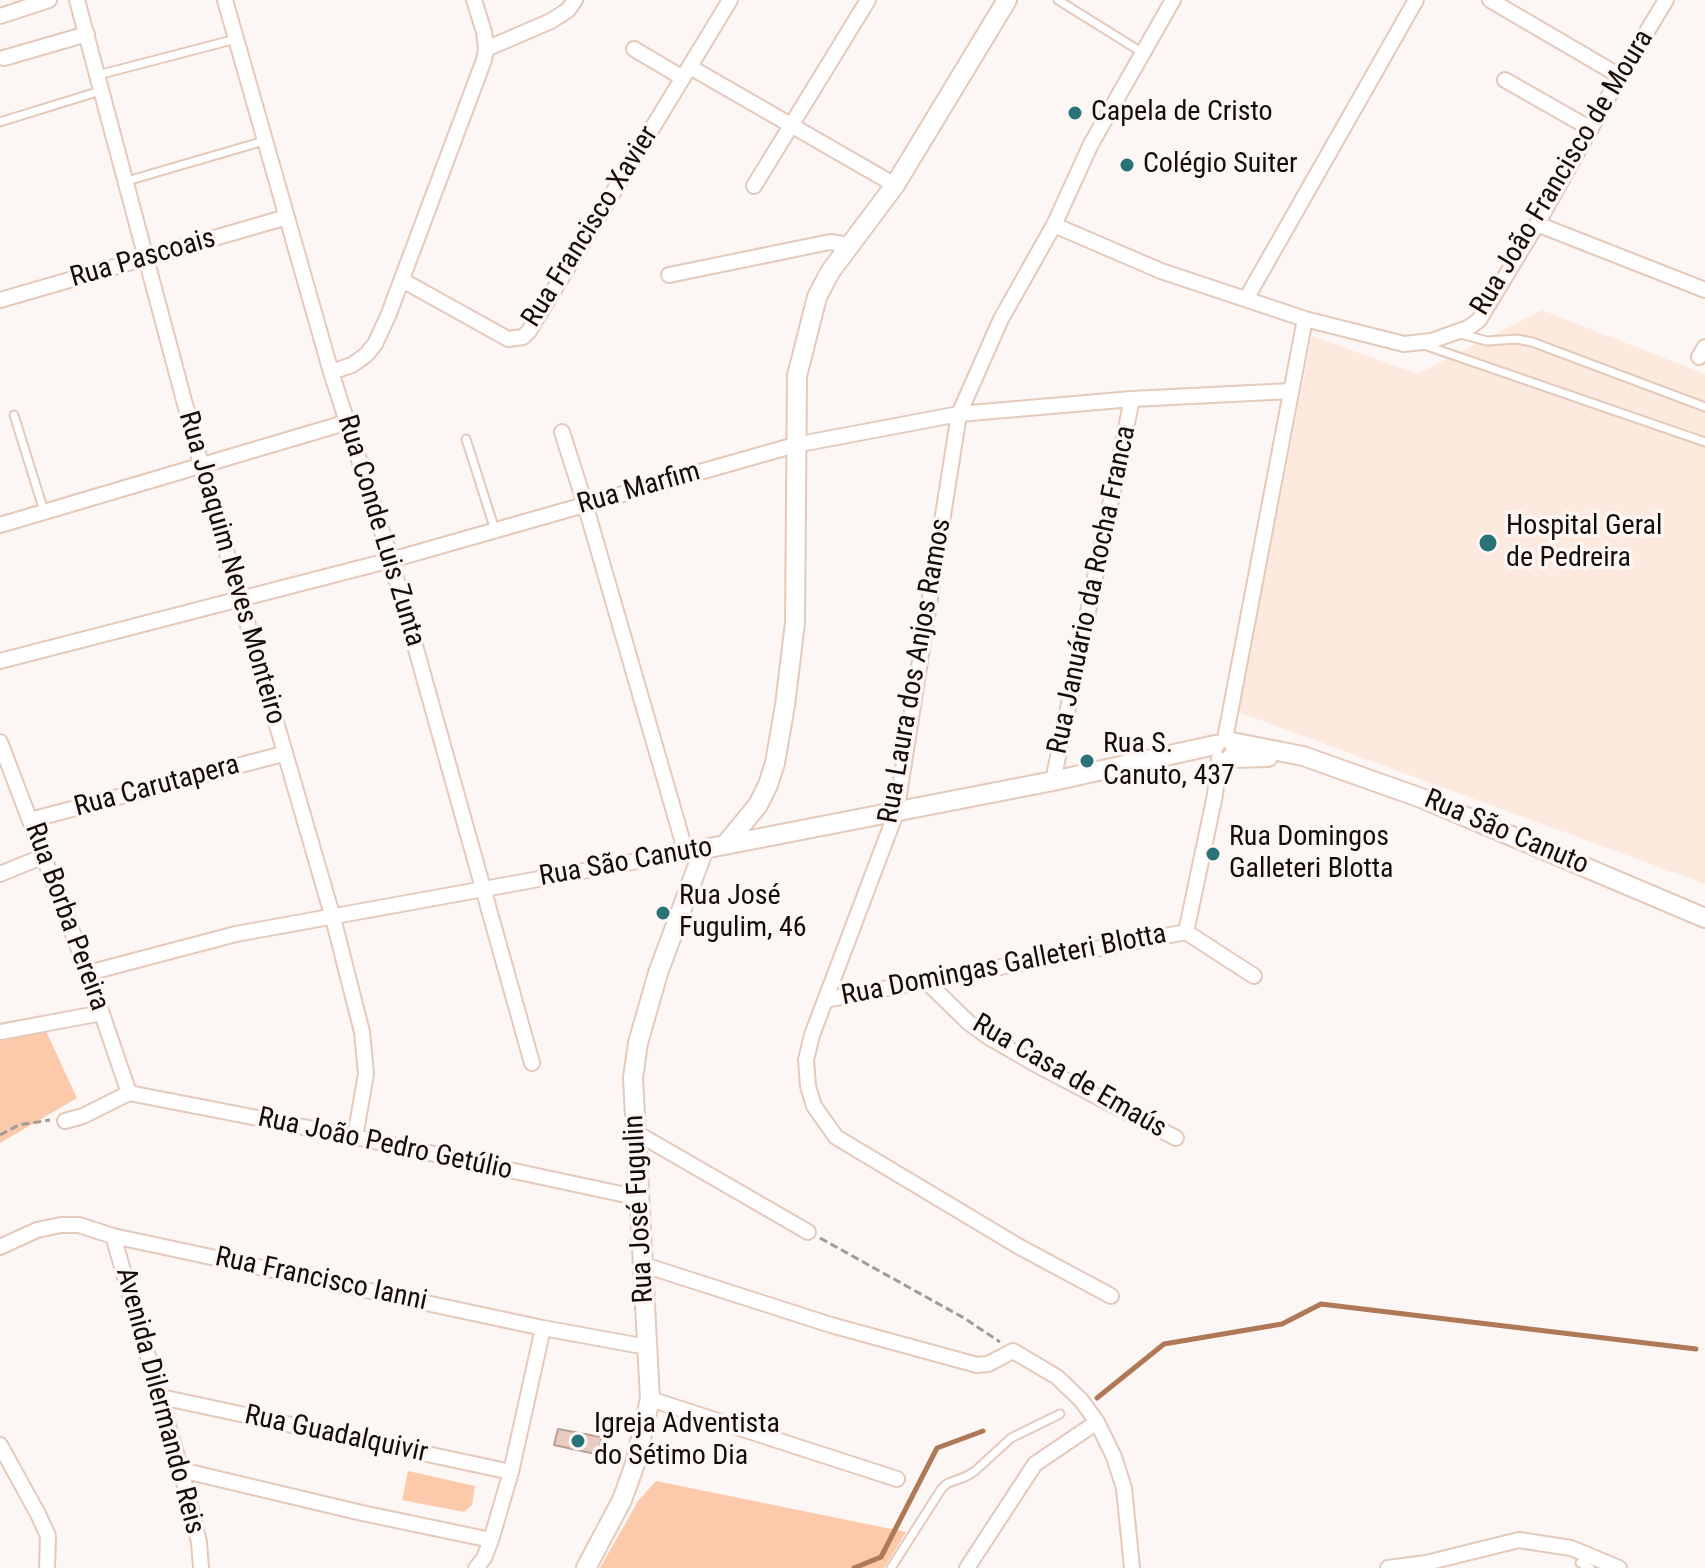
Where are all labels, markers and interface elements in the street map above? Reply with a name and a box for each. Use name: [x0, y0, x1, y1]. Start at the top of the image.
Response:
street label: Rua João Francisco de Moura: [1464, 24, 1662, 322]
place label: Capela de Cristo: [1091, 96, 1273, 130]
marker: Capela de Cristo: [1066, 104, 1084, 122]
street label: Rua Francisco Xavier: [516, 120, 666, 334]
place label: Colégio Suiter: [1143, 148, 1298, 182]
marker: Colégio Suiter: [1118, 156, 1136, 174]
street label: Rua Pascoais: [67, 222, 219, 296]
street label: Rua Joaquim Neves Monteiro: [170, 408, 292, 728]
street label: Rua Conde Luis Zunta: [329, 411, 431, 651]
street label: Rua Januário da Rocha Franca: [1042, 423, 1144, 757]
street label: Rua Marfim: [574, 455, 704, 523]
place label: Hospital Geral de Pedreira: [1506, 510, 1662, 576]
street label: Rua Laura dos Anjos Ramos: [873, 516, 959, 826]
marker: Hospital Geral de Pedreira: [1477, 532, 1499, 554]
place label: Rua S. Canuto, 437: [1103, 728, 1235, 794]
street label: Rua Carutapera: [71, 749, 243, 825]
marker: Rua S. Canuto, 437: [1078, 752, 1096, 770]
street label: Rua São Canuto: [1419, 783, 1593, 883]
street label: Rua Borba Pereira: [16, 818, 116, 1016]
place label: Rua Domingos Galleteri Blotta: [1229, 821, 1393, 887]
street label: Rua São Canuto: [537, 831, 715, 895]
marker: Rua Domingos Galleteri Blotta: [1204, 845, 1222, 863]
place label: Rua José Fugulim, 46: [679, 880, 807, 946]
marker: Rua José Fugulim, 46: [654, 904, 672, 922]
street label: Rua Domingas Galleteri Blotta: [839, 918, 1169, 1014]
street label: Rua Casa de Emaús: [966, 1008, 1172, 1146]
street label: Rua João Pedro Getúlio: [255, 1102, 515, 1188]
street label: Rua José Fugulin: [618, 1114, 662, 1304]
street label: Rua Francisco Ianni: [212, 1241, 430, 1319]
street label: Avenida Dilermando Reis: [107, 1264, 211, 1538]
street label: Rua Guadalquivir: [241, 1399, 431, 1471]
place label: Igreja Adventista do Sétimo Dia: [594, 1408, 780, 1474]
marker: Igreja Adventista do Sétimo Dia: [569, 1432, 587, 1450]

